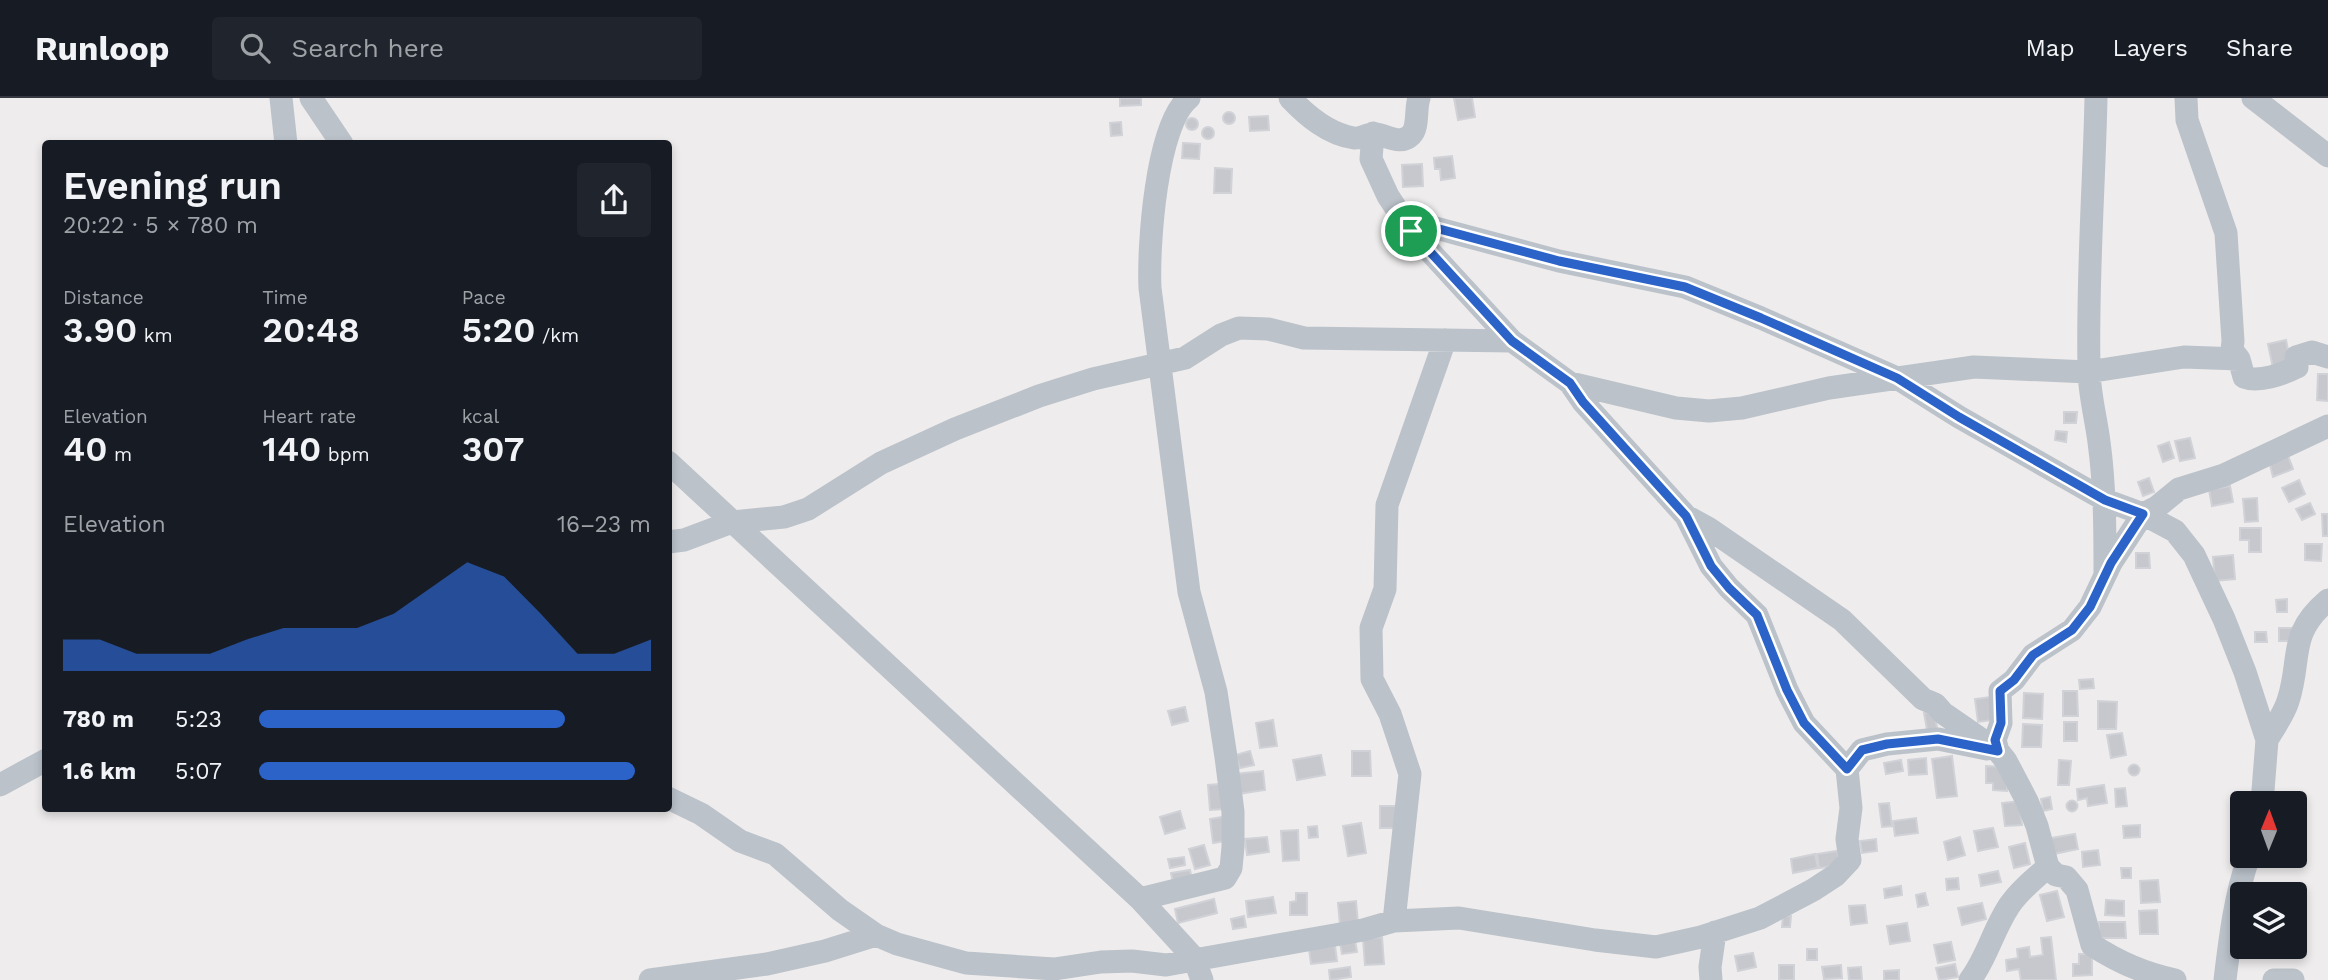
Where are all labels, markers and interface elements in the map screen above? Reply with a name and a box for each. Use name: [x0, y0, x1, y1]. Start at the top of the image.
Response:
search box: [212, 17, 702, 80]
text: Runloop: [35, 29, 170, 68]
icon: search: [236, 29, 274, 67]
text: Search here: [292, 33, 444, 63]
text: Map: [2026, 34, 2074, 62]
text: Layers: [2112, 34, 2188, 62]
text: Share: [2226, 34, 2293, 62]
button: share: [577, 163, 651, 237]
text: Evening run: [63, 164, 282, 208]
pin: [1381, 201, 1441, 261]
text: 20:22 · 5 × 780 m: [63, 212, 258, 239]
icon: arrive: [1392, 212, 1430, 250]
text: Distance: [63, 286, 144, 309]
text: Time: [262, 286, 308, 309]
text: Pace: [462, 286, 506, 309]
text: 3.90: [63, 309, 137, 351]
text: 20:48: [262, 309, 360, 351]
text: 5:20: [462, 309, 535, 351]
text: km: [137, 324, 173, 347]
text: /km: [535, 324, 579, 347]
text: Elevation: [63, 405, 148, 428]
text: Heart rate: [262, 405, 356, 428]
text: kcal: [462, 405, 499, 428]
text: 40: [63, 428, 107, 470]
text: 140: [262, 428, 321, 470]
text: 307: [462, 428, 524, 470]
text: m: [107, 443, 132, 466]
text: bpm: [321, 443, 370, 466]
text: Elevation: [63, 511, 166, 538]
text: 16–23 m: [557, 511, 651, 538]
text: 780 m: [63, 706, 134, 733]
text: 5:23: [175, 706, 222, 733]
text: 1.6 km: [63, 758, 136, 785]
text: 5:07: [175, 758, 222, 785]
north arrow: [2230, 791, 2306, 868]
map controls: [2230, 791, 2307, 959]
button: layers: [2230, 882, 2307, 959]

